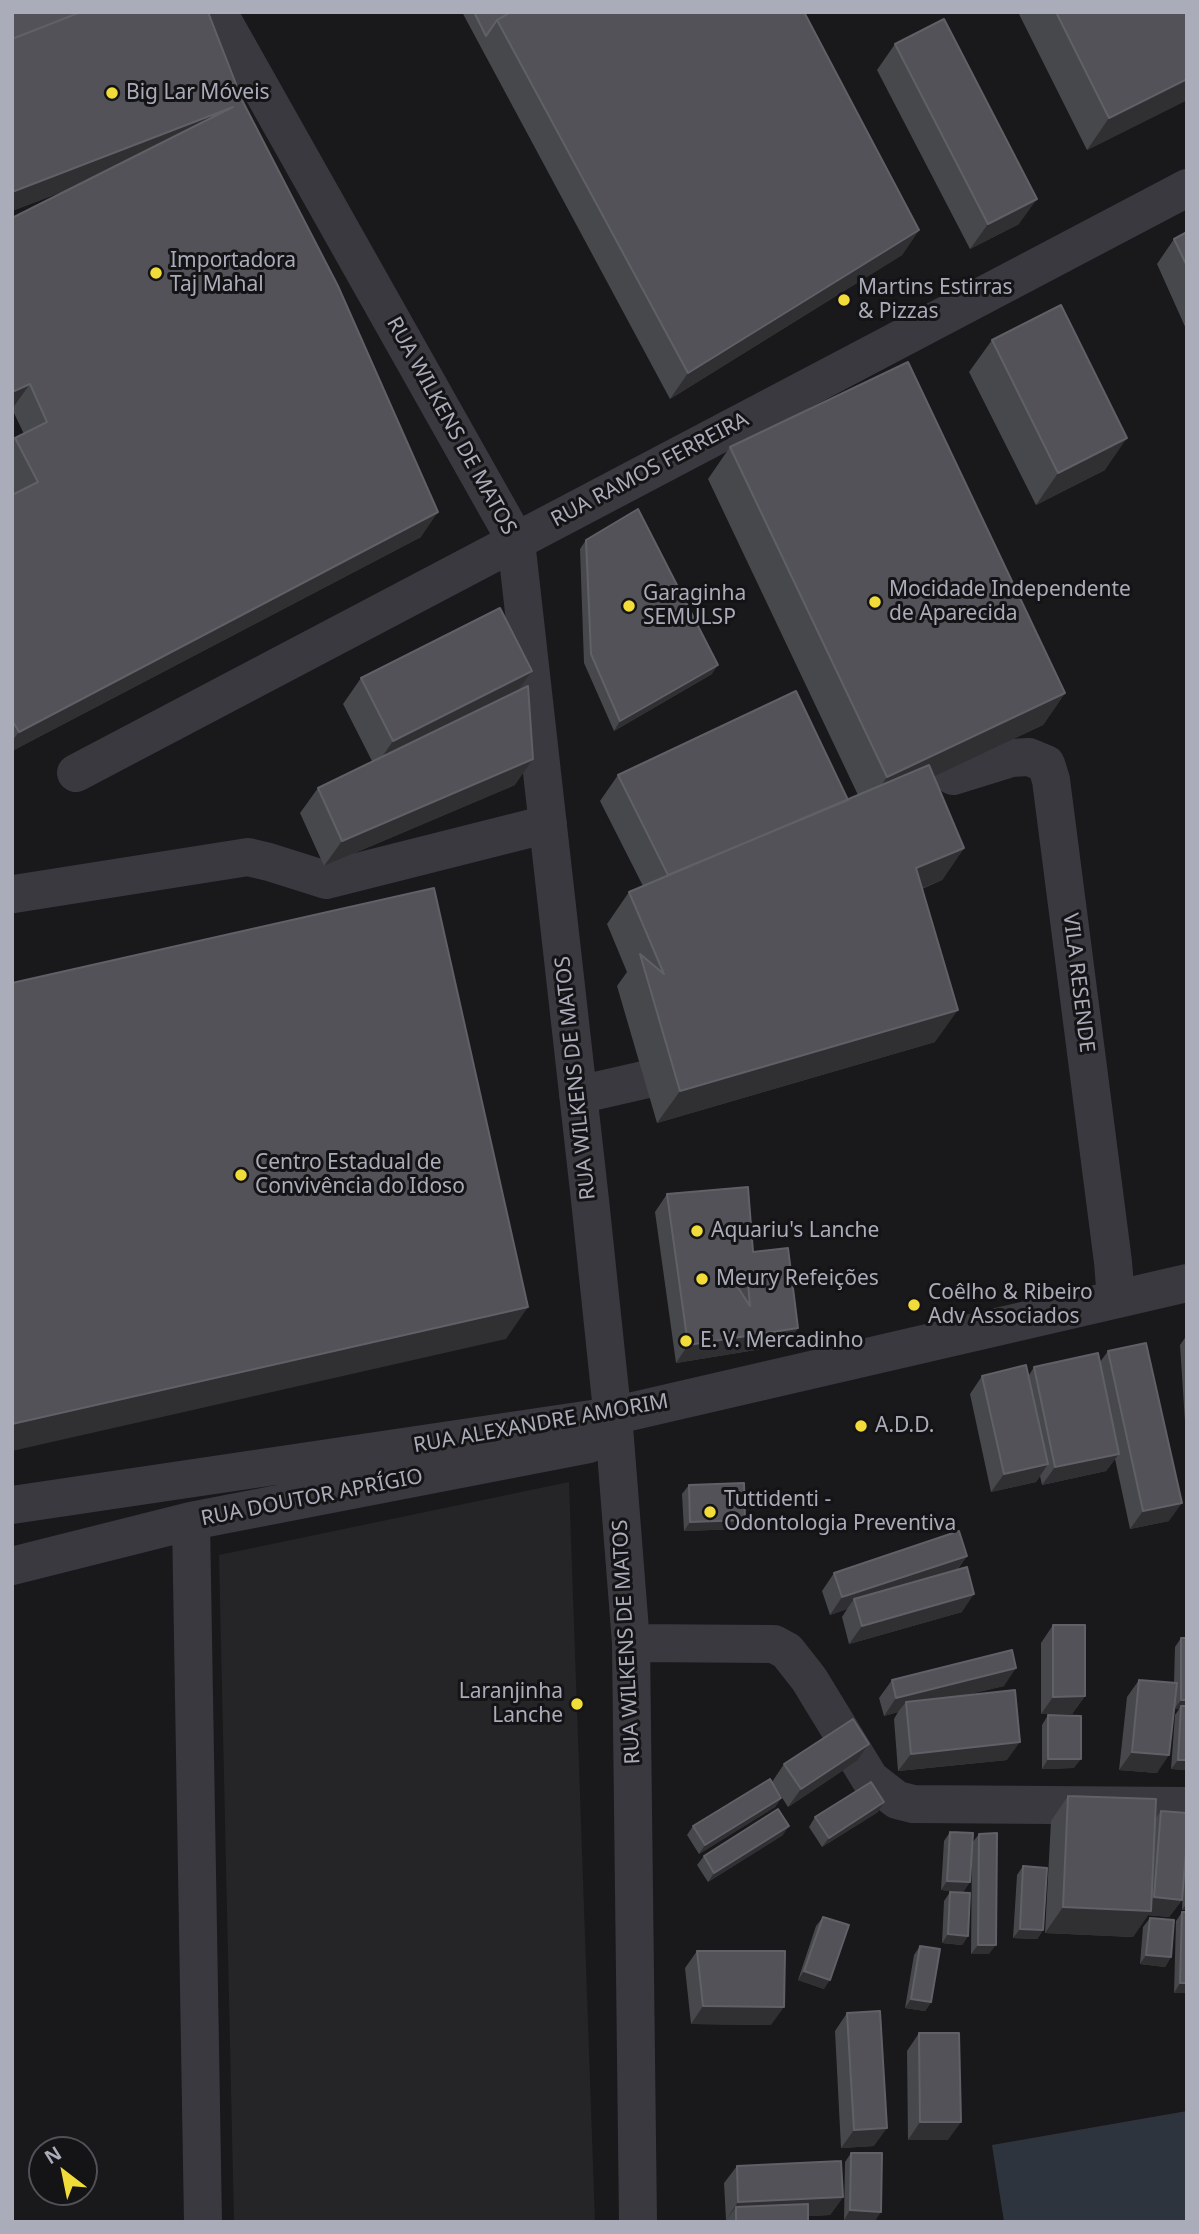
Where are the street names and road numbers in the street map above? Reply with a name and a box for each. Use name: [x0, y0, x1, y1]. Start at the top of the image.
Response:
street label: RUA WILKENS DE MATOS: [381, 313, 521, 539]
street label: RUA RAMOS FERREIRA: [547, 407, 753, 533]
street label: VILA RESENDE: [1057, 912, 1099, 1054]
street label: RUA WILKENS DE MATOS: [551, 955, 601, 1201]
street label: RUA ALEXANDRE AMORIM: [412, 1389, 670, 1459]
street label: RUA DOUTOR APRÍGIO: [199, 1464, 425, 1532]
street label: RUA WILKENS DE MATOS: [608, 1519, 646, 1765]

